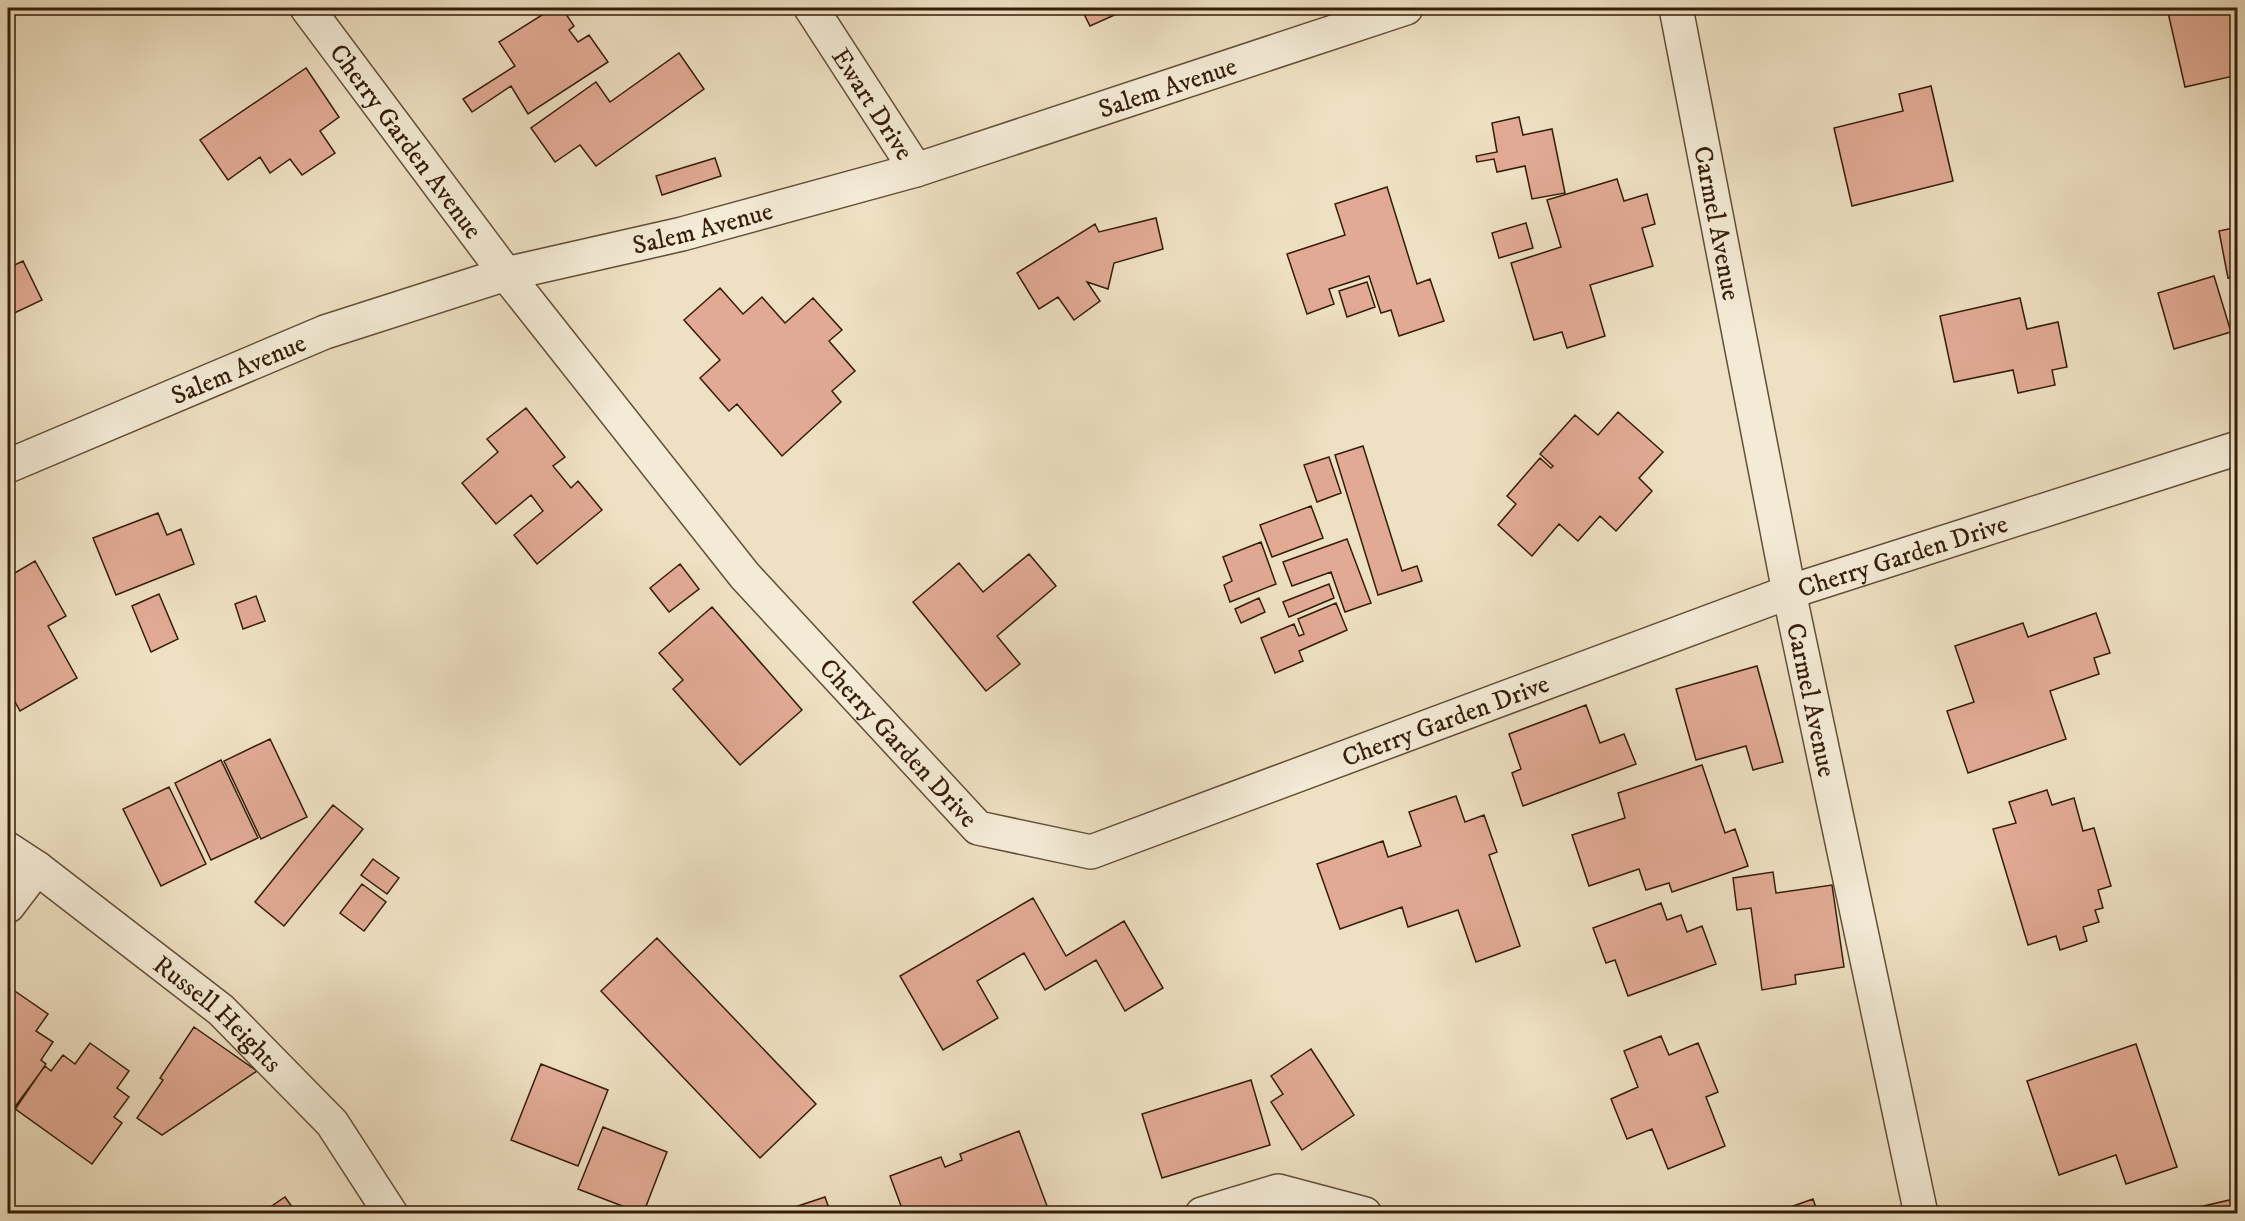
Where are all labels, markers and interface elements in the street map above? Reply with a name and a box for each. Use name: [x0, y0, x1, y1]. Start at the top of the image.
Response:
street label: Cherry Garden Avenue: [321, 38, 489, 246]
street label: Ewart Drive: [823, 42, 920, 167]
street label: Salem Avenue: [1095, 50, 1241, 126]
street label: Carmel Avenue: [1685, 143, 1747, 303]
street label: Salem Avenue: [630, 195, 776, 263]
street label: Salem Avenue: [166, 327, 311, 413]
street label: Cherry Garden Drive: [1794, 508, 2012, 606]
street label: Carmel Avenue: [1778, 620, 1843, 780]
street label: Cherry Garden Drive: [811, 652, 984, 835]
street label: Cherry Garden Drive: [1338, 668, 1554, 775]
street label: Russell Heights: [146, 949, 288, 1080]

